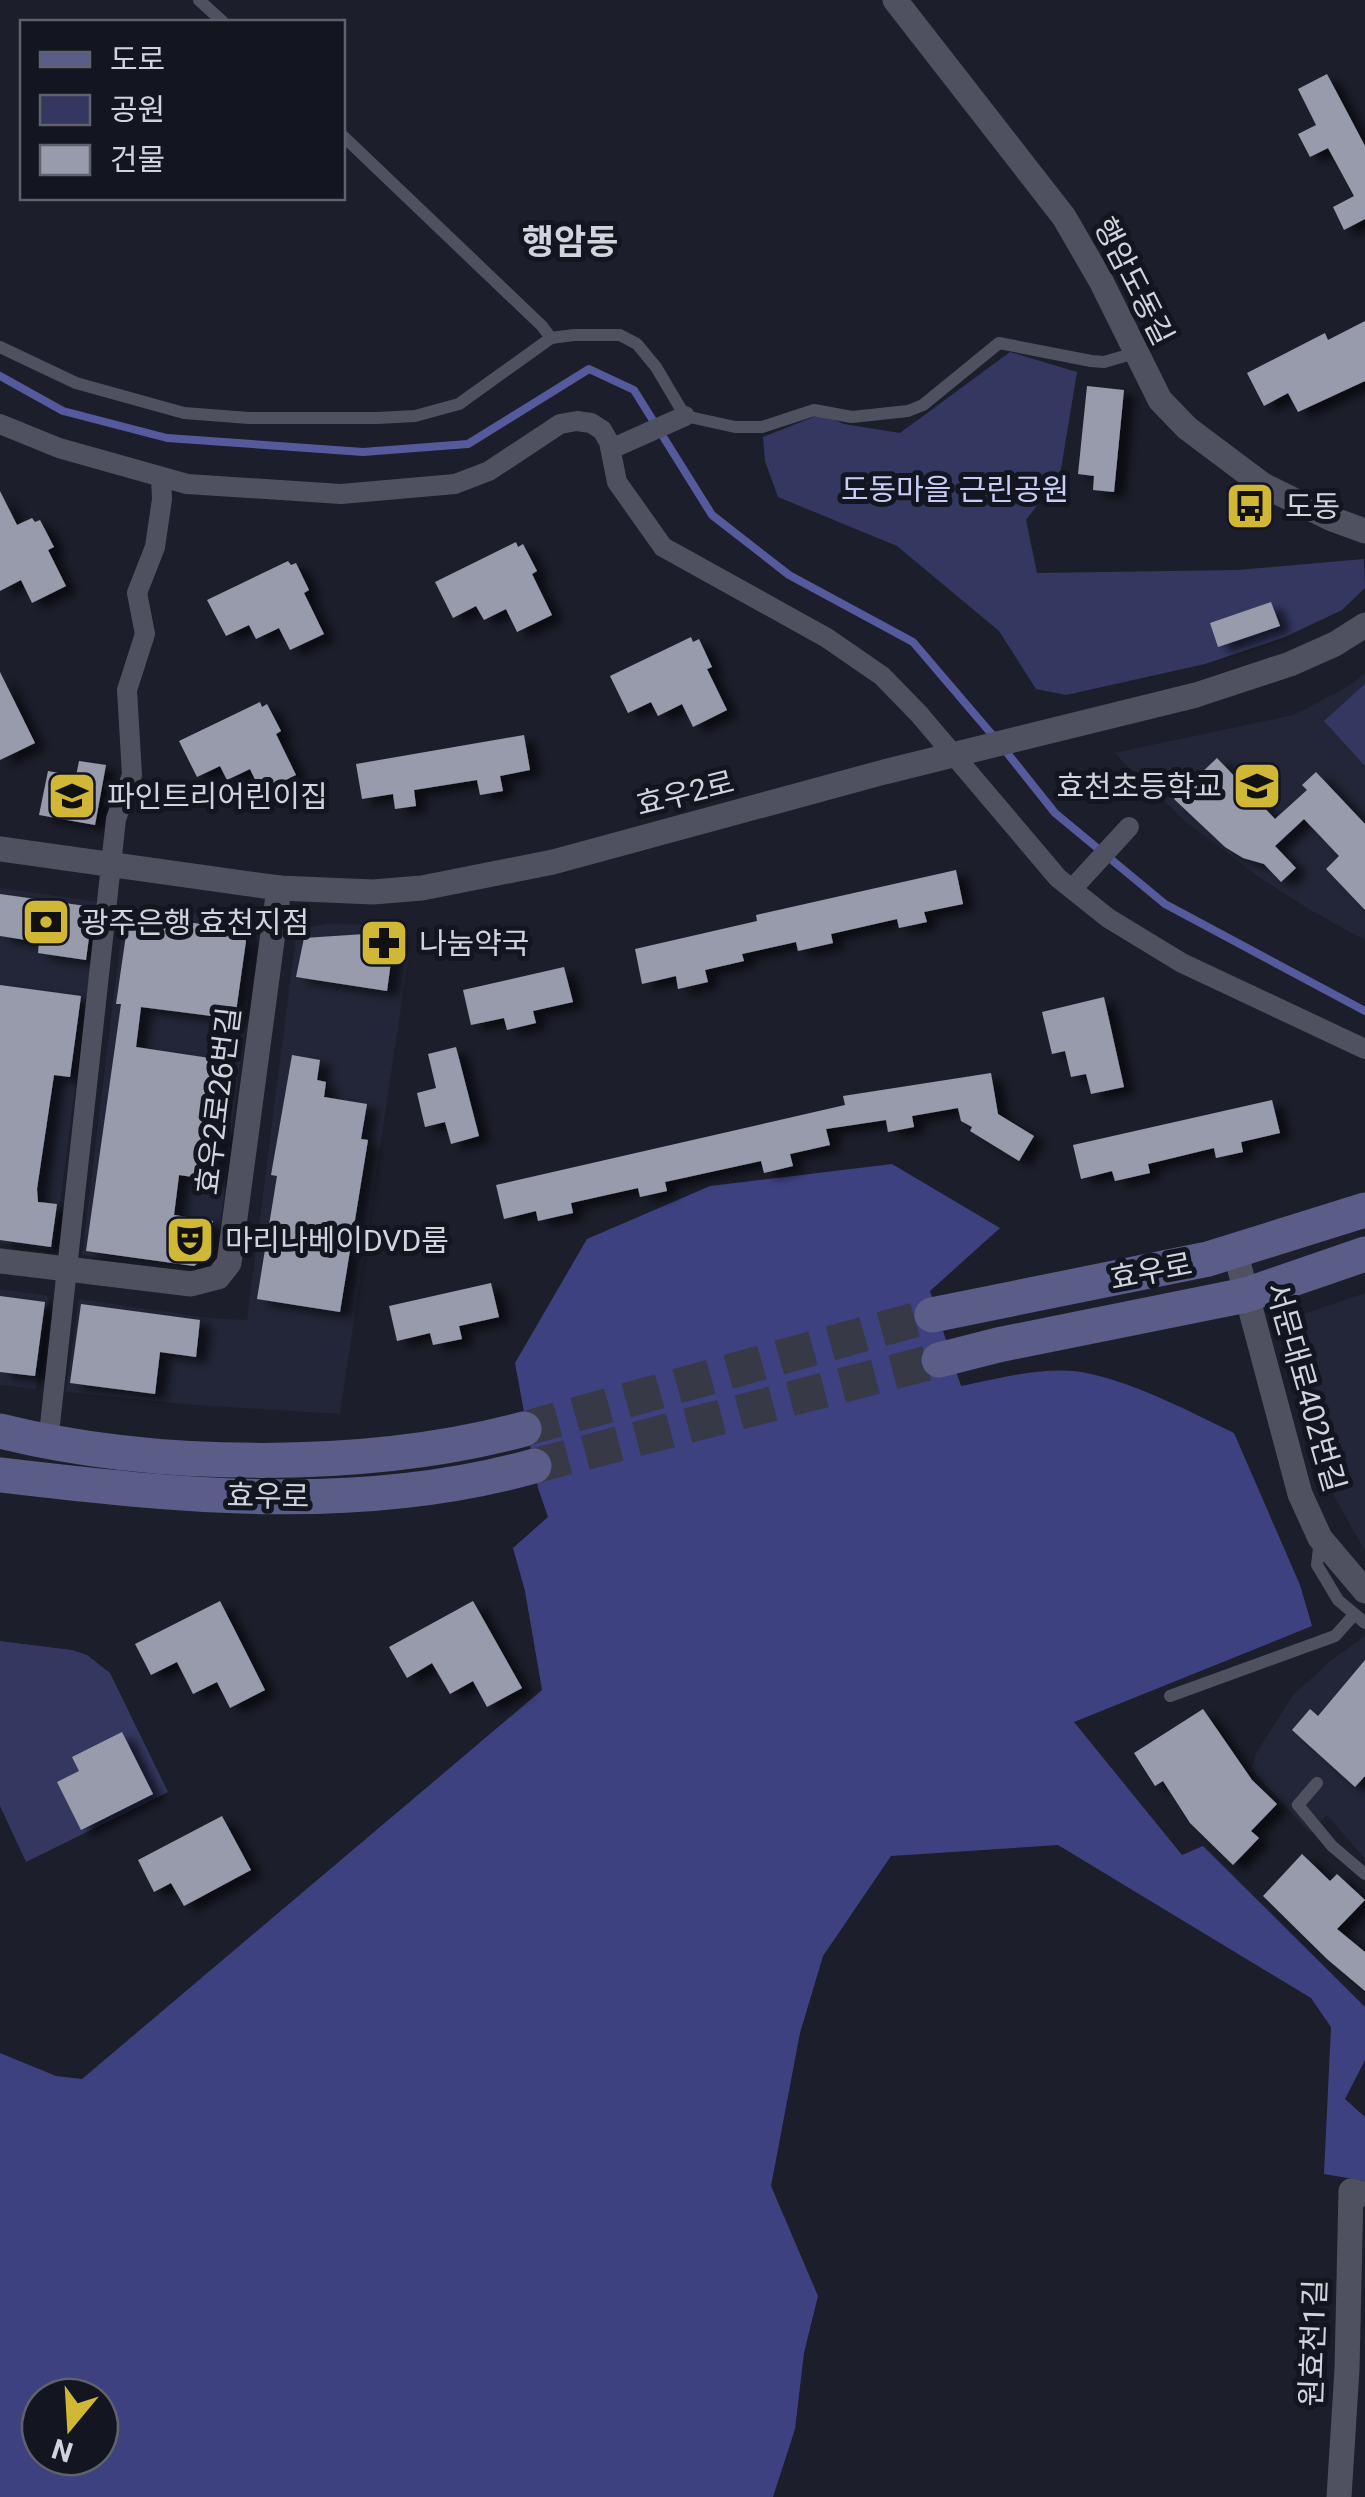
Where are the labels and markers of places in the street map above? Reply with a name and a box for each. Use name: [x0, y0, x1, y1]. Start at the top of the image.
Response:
bus stop icon: 도동: [1224, 480, 1276, 532]
place label: 도동: [1285, 489, 1340, 524]
school or university icon: 효천초등학교: [1231, 760, 1283, 812]
place label: 효천초등학교: [1056, 769, 1222, 804]
school or university icon: 파인트리어린이집: [46, 770, 98, 822]
place label: 파인트리어린이집: [107, 779, 328, 814]
bank icon: 광주은행 효천지점: [20, 896, 72, 948]
place label: 광주은행 효천지점: [81, 905, 309, 940]
pharmacy icon: 나눔약국: [358, 917, 410, 969]
place label: 나눔약국: [419, 926, 529, 961]
theatre icon: 마리나베이DVD룸: [164, 1214, 216, 1266]
place label: 마리나베이DVD룸: [225, 1223, 449, 1258]

